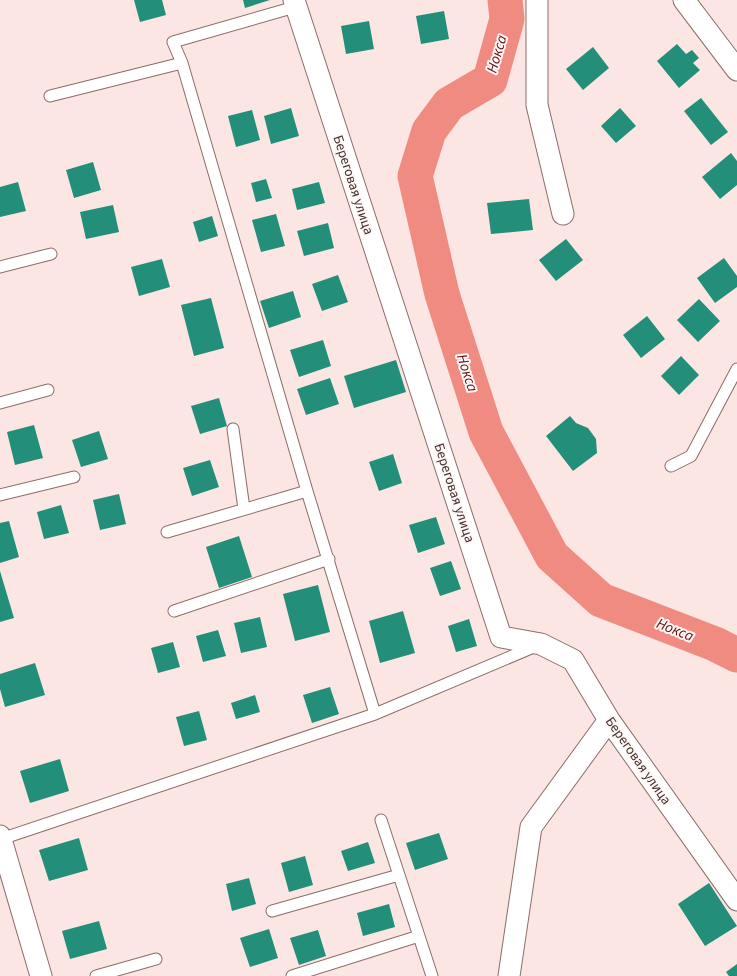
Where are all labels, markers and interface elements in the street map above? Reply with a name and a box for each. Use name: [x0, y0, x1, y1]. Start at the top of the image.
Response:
water label: Нокса: [482, 33, 512, 75]
street label: Береговая улица: [328, 133, 378, 237]
water label: Нокса: [451, 351, 483, 395]
street label: Береговая улица: [429, 441, 479, 545]
water label: Нокса: [653, 613, 697, 647]
street label: Береговая улица: [600, 713, 676, 809]

